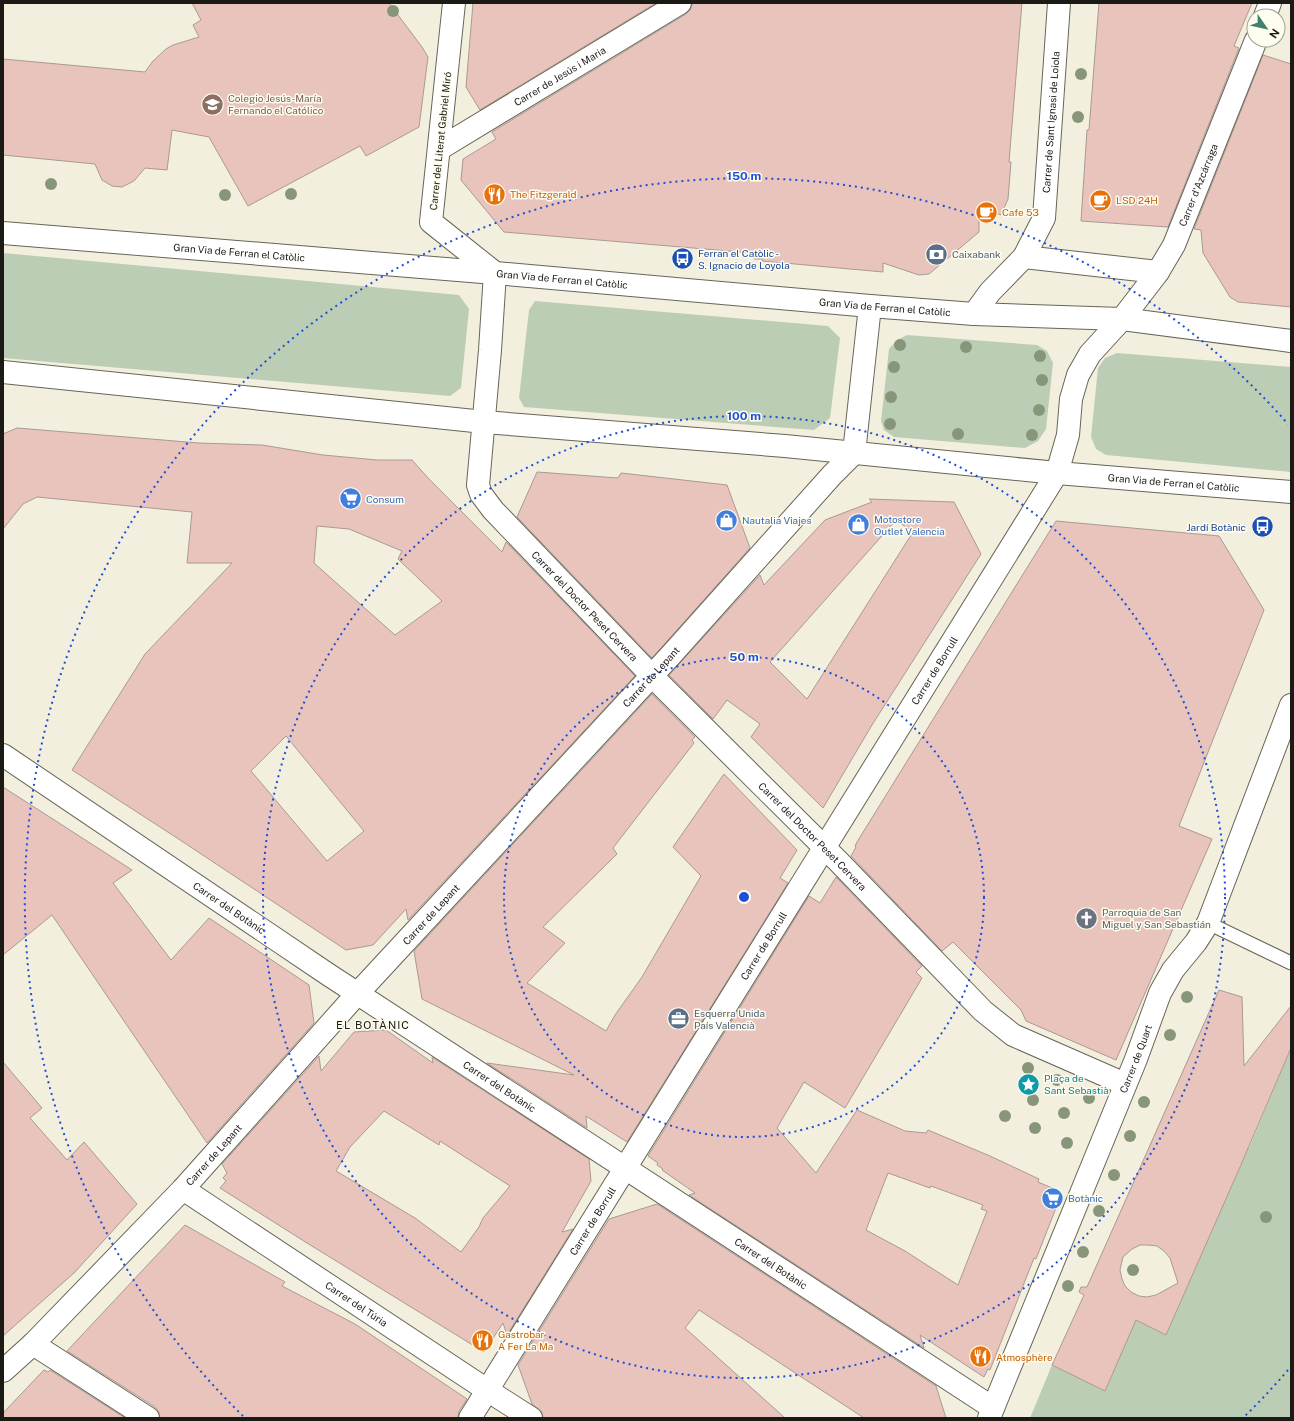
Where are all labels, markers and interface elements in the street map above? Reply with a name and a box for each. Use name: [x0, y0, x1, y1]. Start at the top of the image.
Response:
north arrow: [1246, 8, 1286, 48]
text: N: [1267, 27, 1282, 41]
street label: Carrer de Jesús i Maria: [512, 44, 608, 108]
street label: Carrer de Sant Ignasi de Loiola: [1040, 51, 1062, 193]
street label: Carrer del Literat Gabriel Miró: [427, 71, 453, 211]
school or university icon: Colegio Jesús-María Fernando el Católico: [200, 91, 226, 117]
place label: Colegio Jesús-María Fernando el Católico: [228, 92, 324, 116]
street label: Carrer d'Azcárraga: [1176, 142, 1220, 228]
text: 150 m: [727, 169, 761, 183]
restaurant icon: The Fitzgerald: [481, 181, 507, 207]
cafe icon: LSD 24H: [1088, 187, 1114, 213]
place label: The Fitzgerald: [510, 188, 577, 200]
place label: LSD 24H: [1116, 194, 1158, 206]
cafe icon: Cafe 53: [973, 199, 999, 225]
place label: Cafe 53: [1002, 206, 1039, 218]
street label: Gran Via de Ferran el Catòlic: [173, 241, 306, 264]
bank icon: Caixabank: [924, 241, 950, 267]
bus stop icon: Ferran el Catòlic - S. Ignacio de Loyola: [670, 246, 696, 272]
place label: Ferran el Catòlic - S. Ignacio de Loyola: [698, 247, 790, 271]
place label: Caixabank: [952, 248, 1001, 260]
street label: Gran Via de Ferran el Catòlic: [496, 267, 628, 291]
street label: Gran Via de Ferran el Catòlic: [819, 296, 951, 318]
text: 100 m: [727, 409, 761, 423]
street label: Gran Via de Ferran el Catòlic: [1107, 471, 1240, 494]
supermarket icon: Consum: [338, 486, 364, 512]
place label: Consum: [366, 493, 404, 505]
shop icon: Nautalia Viajes: [713, 507, 739, 533]
shop icon: Motostore Outlet Valencia: [846, 512, 872, 538]
place label: Motostore Outlet Valencia: [874, 513, 945, 537]
place label: Nautalia Viajes: [742, 514, 811, 526]
bus stop icon: Jardí Botànic: [1249, 514, 1275, 540]
place label: Jardí Botànic: [1187, 521, 1246, 533]
street label: Carrer del Doctor Peset Cervera: [529, 548, 640, 663]
street label: Carrer de Borrull: [909, 634, 960, 707]
street label: Carrer de Lepant: [620, 644, 682, 709]
text: 50 m: [729, 650, 759, 664]
street label: Carrer del Doctor Peset Cervera: [756, 780, 869, 893]
street label: Carrer del Botànic: [191, 879, 268, 936]
street label: Carrer de Lepant: [400, 881, 462, 947]
centre of rings: [737, 890, 751, 904]
church icon: Parroquia de San Miguel y San Sebastián: [1074, 905, 1100, 931]
place label: Parroquia de San Miguel y San Sebastián: [1102, 906, 1211, 930]
street label: Carrer de Borrull: [738, 909, 789, 982]
office icon: Esquerra Unida País Valencià: [665, 1006, 691, 1032]
place label: Esquerra Unida País Valencià: [694, 1007, 765, 1031]
district label: EL BOTÀNIC: [336, 1018, 410, 1031]
street label: Carrer de Quart: [1117, 1023, 1154, 1095]
street label: Carrer del Botànic: [461, 1058, 538, 1114]
place icon: Plaça de Sant Sebastià: [1015, 1071, 1041, 1097]
place label: Plaça de Sant Sebastià: [1044, 1072, 1109, 1096]
street label: Carrer de Lepant: [183, 1121, 244, 1188]
street label: Carrer de Borrull: [567, 1185, 618, 1257]
supermarket icon: Botànic: [1039, 1185, 1065, 1211]
place label: Botànic: [1068, 1192, 1103, 1204]
street label: Carrer del Botànic: [732, 1235, 810, 1291]
street label: Carrer del Túria: [323, 1279, 390, 1329]
restaurant icon: Gastrobar A Fer La Ma: [470, 1327, 496, 1353]
place label: Gastrobar A Fer La Ma: [498, 1328, 553, 1352]
restaurant icon: Atmosphère: [967, 1344, 993, 1370]
place label: Atmosphère: [996, 1351, 1053, 1363]

